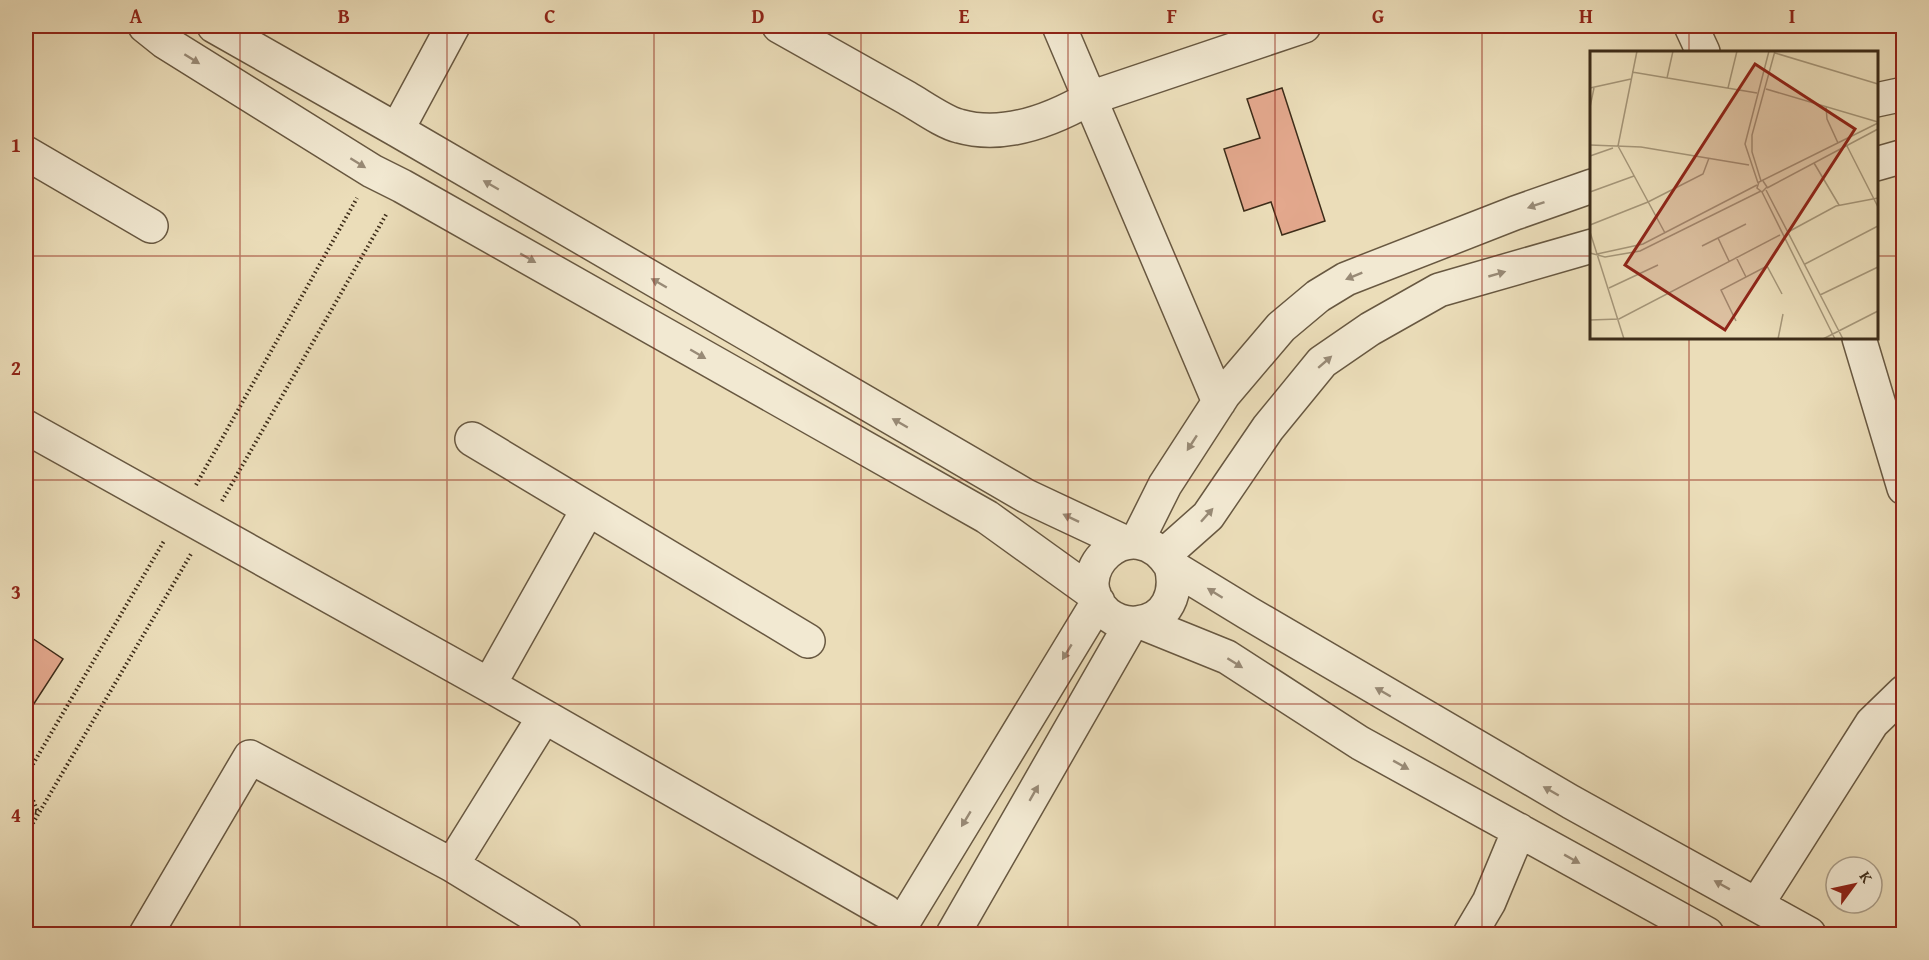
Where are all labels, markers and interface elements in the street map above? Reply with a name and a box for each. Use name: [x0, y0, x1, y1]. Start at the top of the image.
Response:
text: A: [130, 1, 143, 30]
text: B: [338, 1, 350, 30]
text: C: [544, 1, 556, 30]
text: D: [751, 1, 765, 30]
text: E: [959, 1, 970, 30]
text: F: [1167, 1, 1177, 30]
text: G: [1372, 1, 1384, 30]
text: H: [1579, 1, 1593, 30]
text: I: [1789, 1, 1795, 30]
inset map: [1590, 51, 1878, 339]
one-way arrow: [184, 54, 201, 65]
text: 1: [11, 130, 21, 159]
one-way arrow: [350, 157, 366, 168]
one-way arrow: [483, 179, 499, 190]
one-way arrow: [1527, 201, 1545, 211]
one-way arrow: [520, 252, 536, 263]
one-way arrow: [1488, 269, 1506, 278]
one-way arrow: [1345, 271, 1363, 281]
one-way arrow: [651, 277, 667, 288]
one-way arrow: [690, 348, 706, 359]
text: 2: [11, 353, 21, 382]
one-way arrow: [1317, 355, 1333, 368]
one-way arrow: [892, 418, 909, 428]
one-way arrow: [1186, 435, 1198, 451]
one-way arrow: [1200, 508, 1214, 523]
one-way arrow: [1062, 513, 1079, 522]
text: 3: [11, 577, 21, 606]
one-way arrow: [1207, 587, 1223, 598]
one-way arrow: [1062, 644, 1073, 660]
one-way arrow: [1227, 657, 1243, 668]
one-way arrow: [1374, 687, 1391, 697]
one-way arrow: [1393, 760, 1410, 770]
one-way arrow: [1029, 784, 1039, 801]
one-way arrow: [1543, 785, 1559, 796]
text: 4: [11, 800, 21, 829]
one-way arrow: [960, 811, 971, 827]
one-way arrow: [1564, 854, 1581, 864]
north arrow: [1824, 855, 1884, 915]
text: K: [1854, 866, 1880, 888]
one-way arrow: [1713, 880, 1730, 890]

